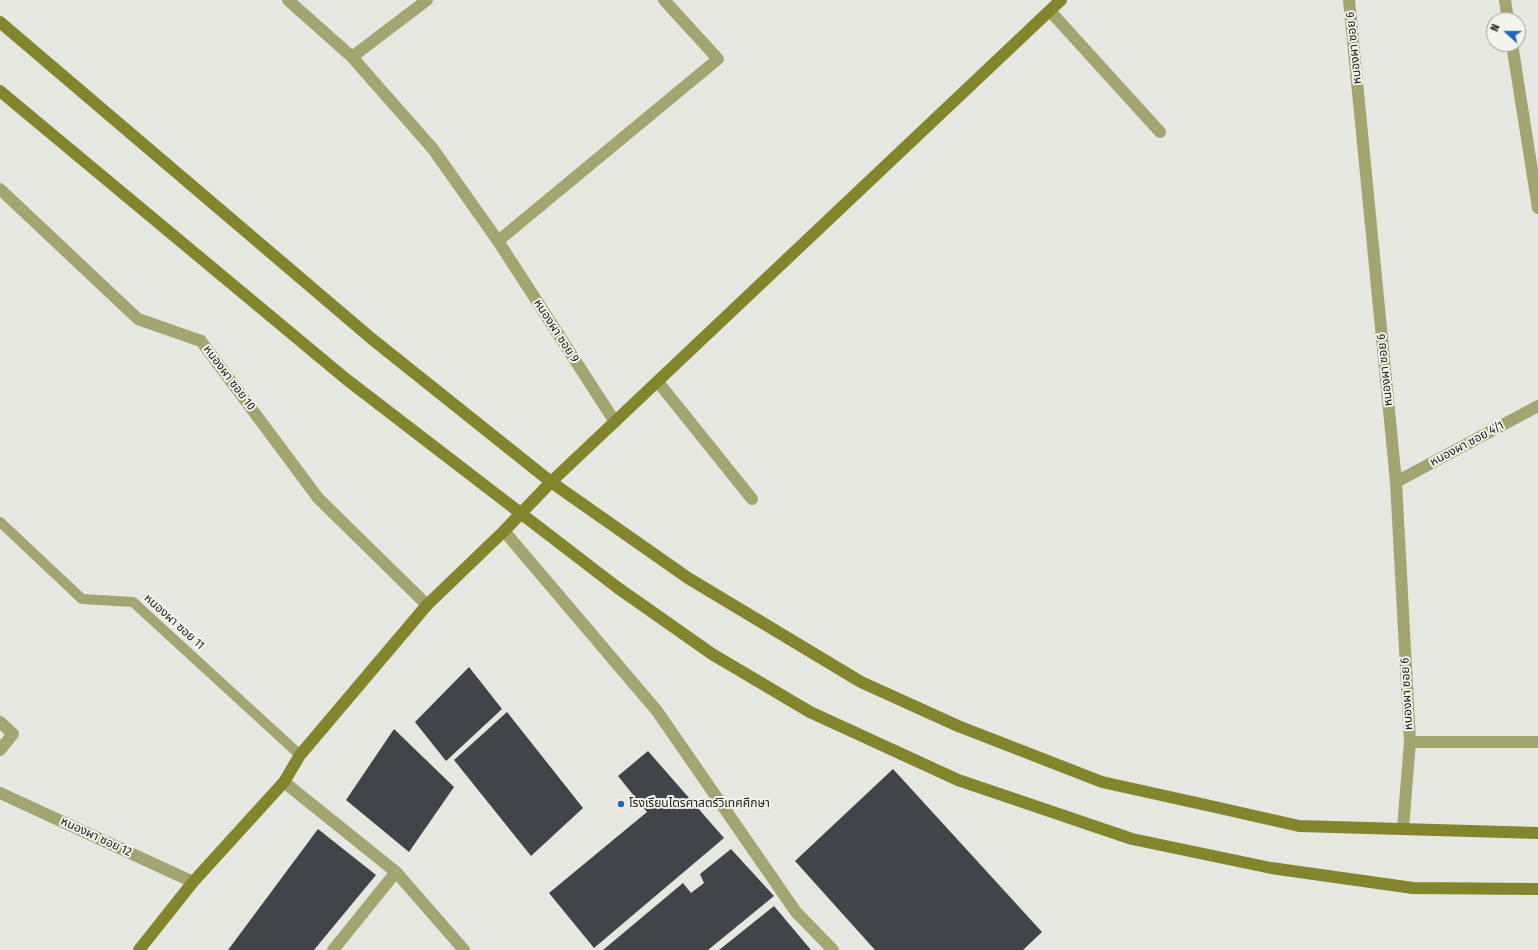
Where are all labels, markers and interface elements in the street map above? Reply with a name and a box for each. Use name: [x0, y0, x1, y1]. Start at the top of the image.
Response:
street label: หนองผา ซอย 6: [1343, 11, 1365, 85]
north arrow: [1486, 12, 1526, 52]
text: N: [1488, 22, 1503, 33]
street label: หนองผา ซอย 9: [530, 297, 582, 365]
street label: หนองผา ซอย 6: [1374, 333, 1396, 407]
street label: หนองผา ซอย 10: [200, 343, 258, 413]
street label: หนองผา ซอย 4/1: [1427, 418, 1507, 470]
street label: หนองผา ซอย 11: [141, 591, 207, 653]
street label: หนองผา ซอย 6: [1398, 657, 1416, 731]
place label: โรงเรียนไตรศาสตร์วิเทศศึกษา: [629, 797, 770, 811]
marker: โรงเรียนไตรศาสตร์วิเทศศึกษา: [616, 799, 626, 809]
street label: หนองผา ซอย 12: [58, 814, 134, 860]

